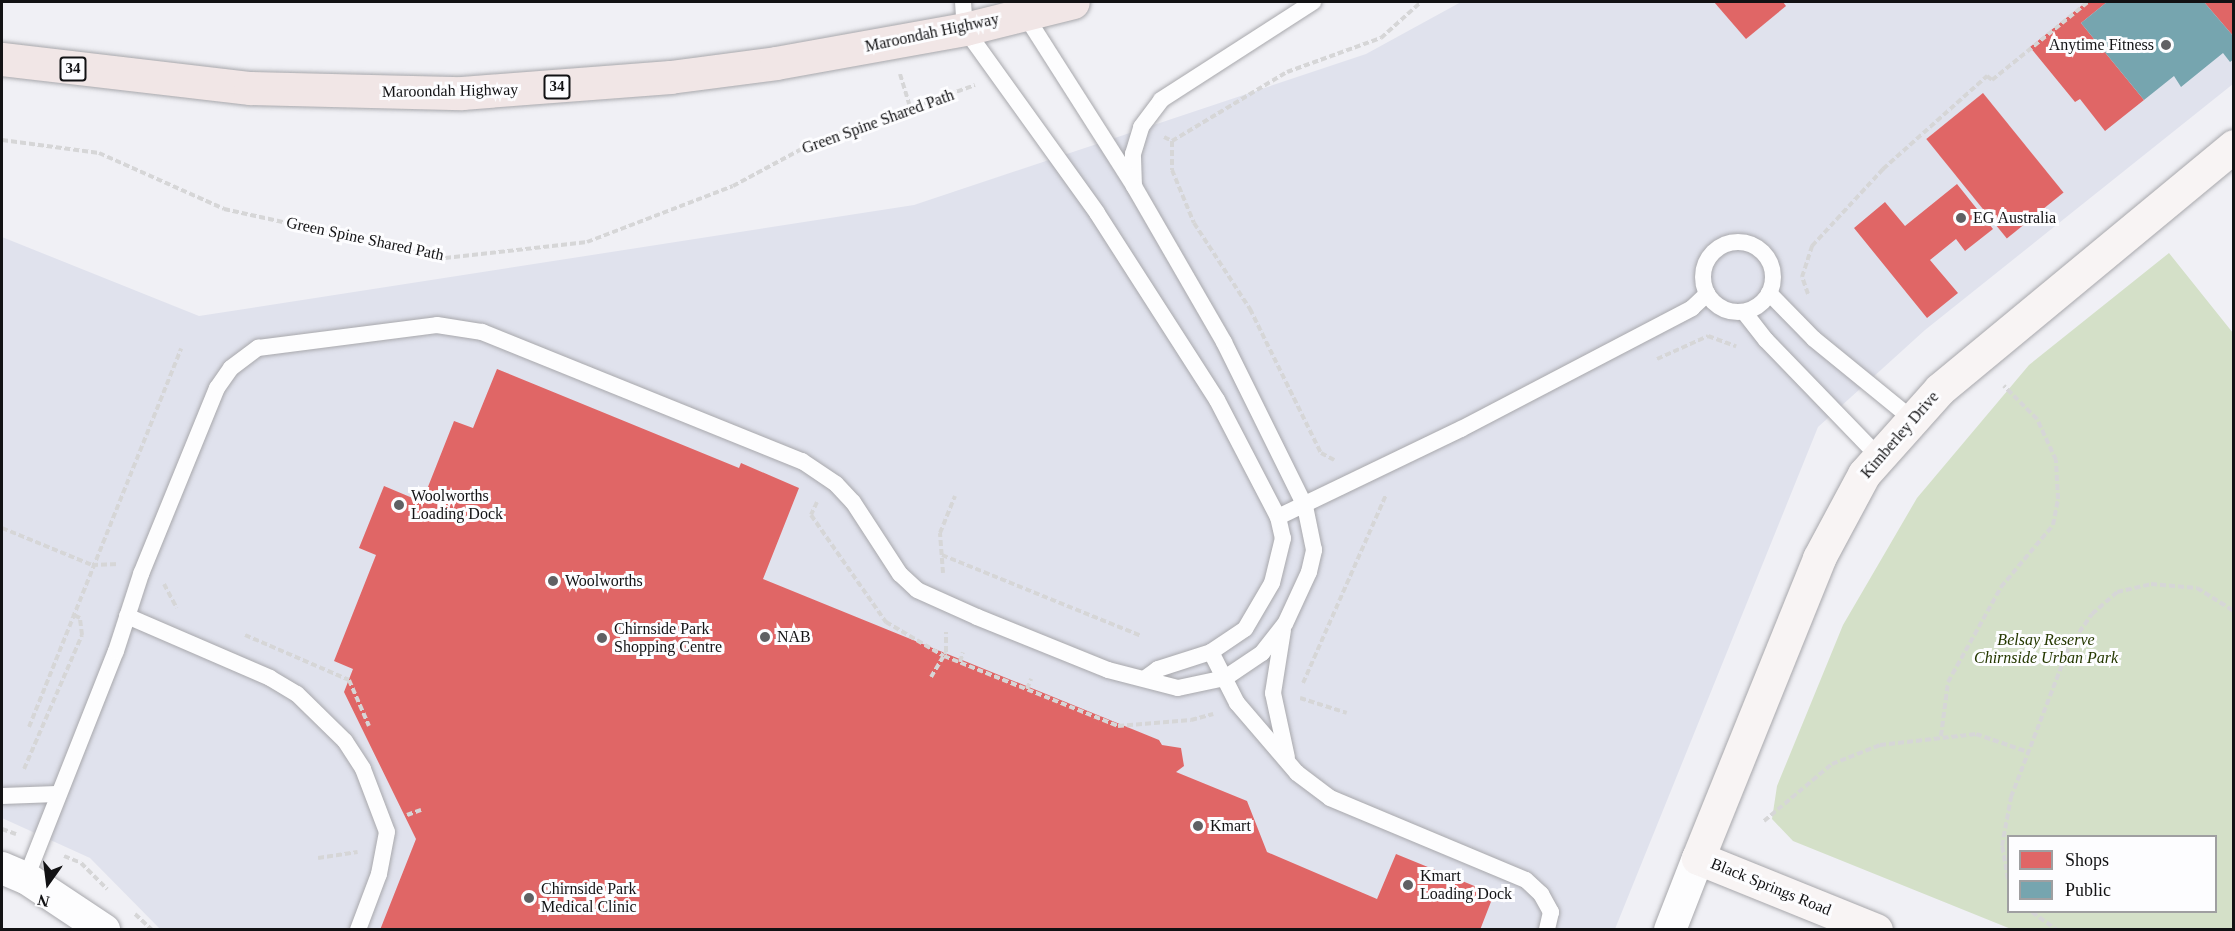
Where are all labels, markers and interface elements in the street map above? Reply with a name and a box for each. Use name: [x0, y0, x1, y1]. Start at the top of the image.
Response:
street label: Maroondah Highway: [863, 9, 1001, 57]
place label: Anytime Fitness: [2049, 35, 2154, 55]
marker: Anytime Fitness: [2159, 38, 2173, 52]
road number: 34: [60, 57, 86, 81]
road number: 34: [544, 75, 570, 99]
street label: Maroondah Highway: [382, 80, 518, 102]
street label: Green Spine Shared Path: [799, 86, 957, 158]
place label: EG Australia: [1973, 208, 2057, 228]
marker: EG Australia: [1954, 211, 1968, 225]
street label: Green Spine Shared Path: [285, 213, 445, 265]
street label: Kimberley Drive: [1857, 388, 1943, 482]
place label: Woolworths Loading Dock: [411, 486, 503, 524]
marker: Woolworths Loading Dock: [392, 498, 406, 512]
place label: Woolworths: [565, 571, 643, 591]
marker: Woolworths: [546, 574, 560, 588]
place label: Chirnside Park Shopping Centre: [614, 619, 722, 657]
place label: NAB: [777, 627, 811, 647]
marker: NAB: [758, 630, 772, 644]
park label: Belsay Reserve Chirnside Urban Park: [1974, 630, 2118, 668]
marker: Chirnside Park Shopping Centre: [595, 631, 609, 645]
place label: Kmart: [1210, 816, 1251, 836]
marker: Kmart: [1191, 819, 1205, 833]
legend: [2007, 835, 2217, 913]
text: Shops: [2065, 850, 2109, 870]
north arrow: [18, 853, 78, 913]
street label: Black Springs Road: [1708, 854, 1834, 920]
place label: Kmart Loading Dock: [1420, 866, 1512, 904]
marker: Kmart Loading Dock: [1401, 878, 1415, 892]
place label: Chirnside Park Medical Clinic: [541, 879, 637, 917]
text: Public: [2065, 880, 2111, 900]
text: N: [36, 891, 51, 911]
marker: Chirnside Park Medical Clinic: [522, 891, 536, 905]

